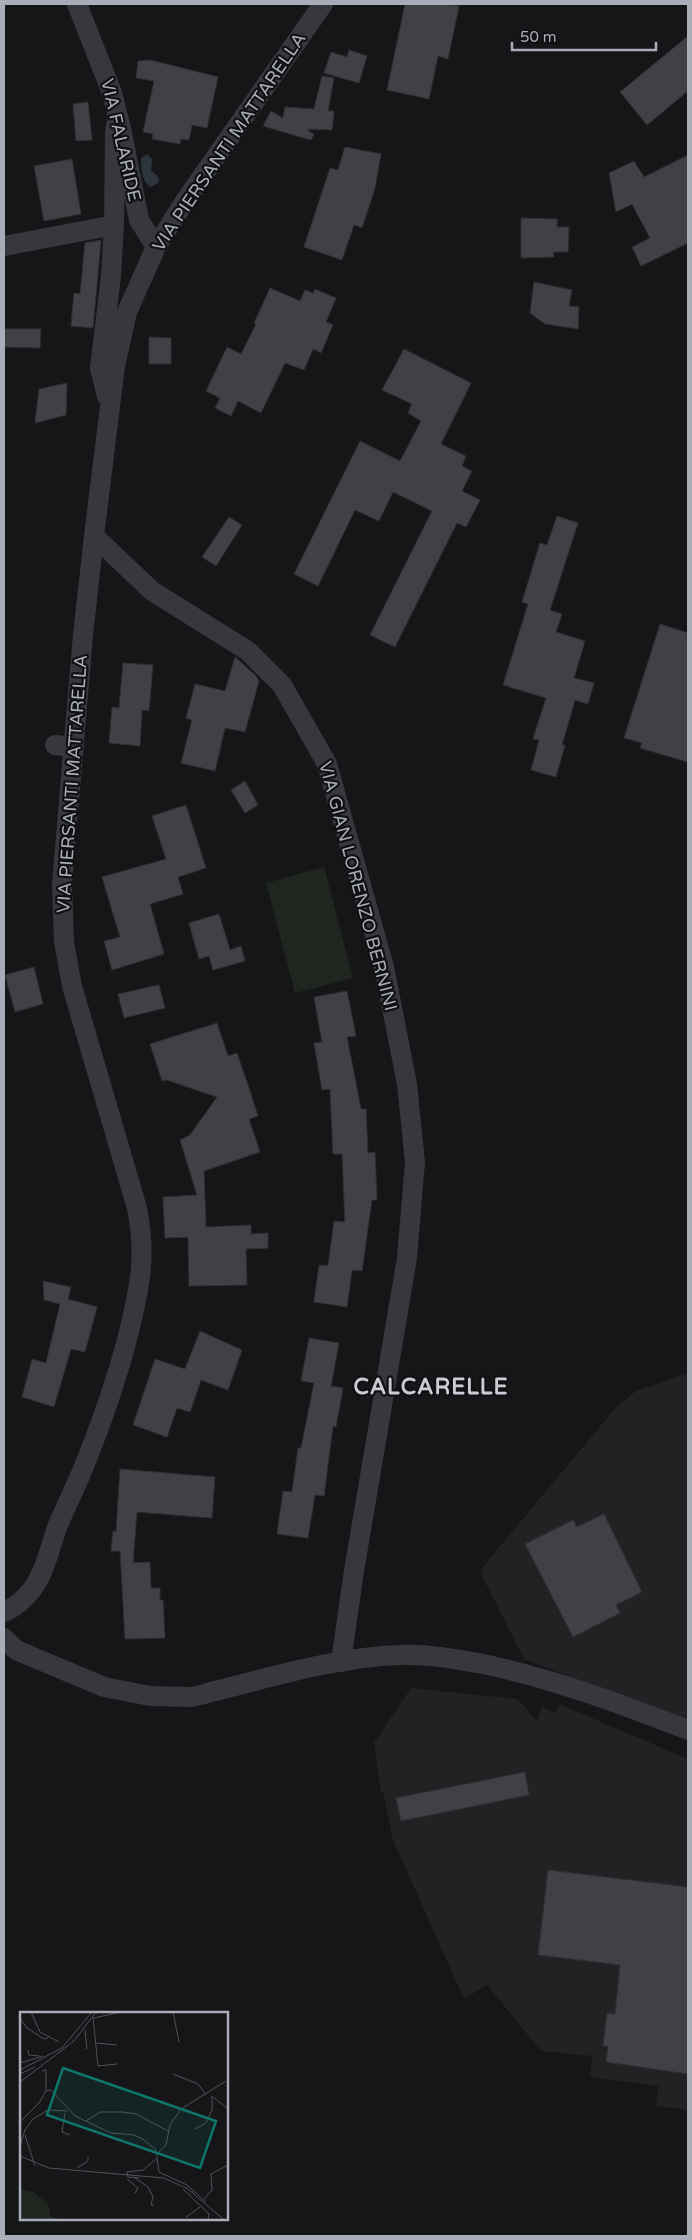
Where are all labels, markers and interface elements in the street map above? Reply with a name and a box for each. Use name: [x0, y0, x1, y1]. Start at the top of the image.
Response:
scale bar: [512, 20, 656, 52]
street label: VIA PIERSANTI MATTARELLA: [147, 28, 311, 256]
text: 50 m: [520, 28, 557, 46]
street label: VIA FALARIDE: [96, 76, 146, 204]
street label: VIA PIERSANTI MATTARELLA: [52, 654, 92, 914]
street label: VIA GIAN LORENZO BERNINI: [314, 759, 402, 1013]
district label: CALCARELLE: [353, 1374, 509, 1400]
inset map: [20, 2012, 228, 2220]

